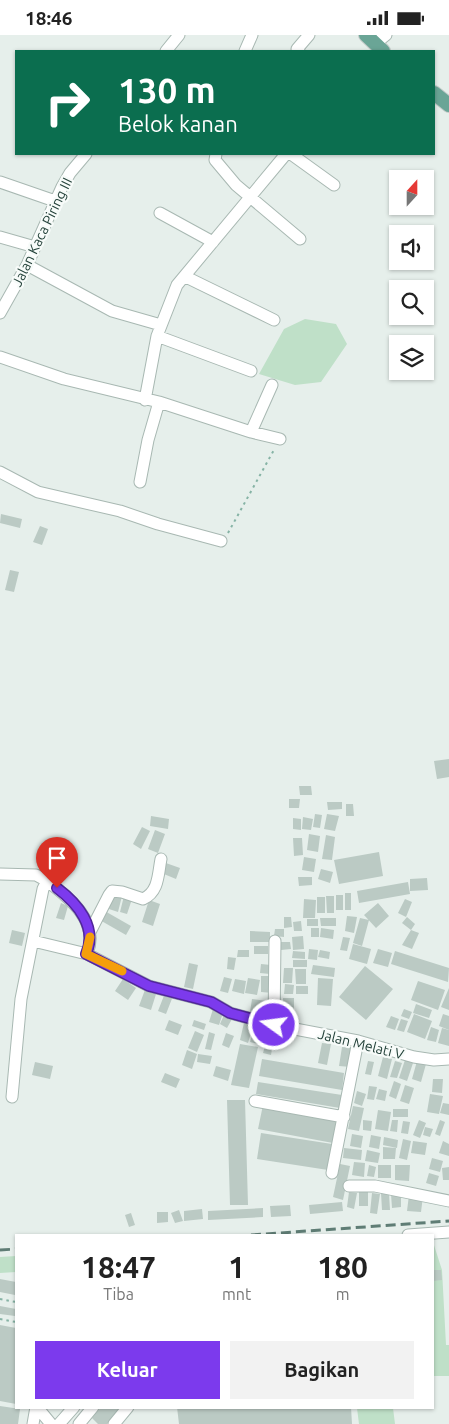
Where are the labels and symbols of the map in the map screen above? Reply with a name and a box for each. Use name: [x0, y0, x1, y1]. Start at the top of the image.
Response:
north arrow: [389, 170, 434, 215]
street label: Jalan Kaca Piring III: [9, 175, 75, 289]
pin: [36, 837, 78, 888]
position arrow: [247, 998, 299, 1050]
street label: Jalan Melati V: [316, 1026, 406, 1062]

